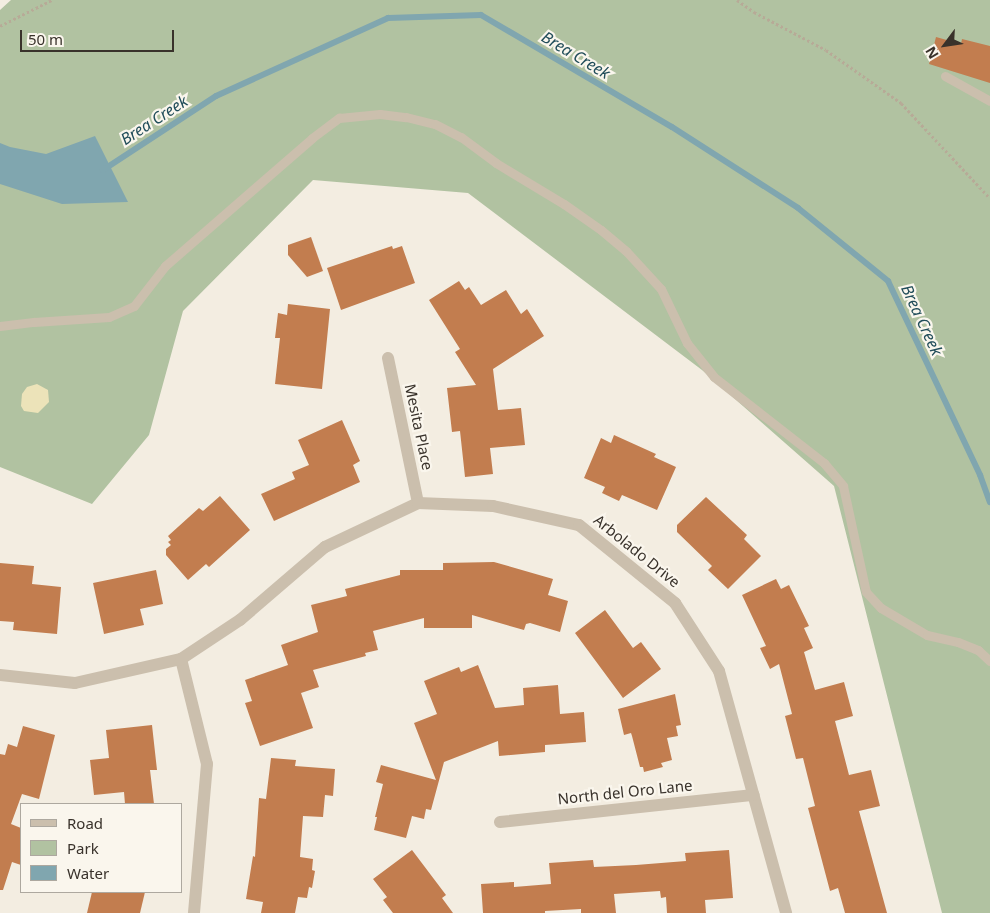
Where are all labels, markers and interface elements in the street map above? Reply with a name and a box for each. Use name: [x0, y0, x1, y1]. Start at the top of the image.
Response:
scale bar: [22, 20, 176, 52]
north arrow: [920, 20, 970, 70]
water label: Brea Creek: [538, 27, 614, 83]
text: 50 m: [28, 29, 63, 49]
text: N: [921, 43, 943, 63]
water label: Brea Creek: [117, 91, 191, 149]
water label: Brea Creek: [897, 281, 947, 359]
street label: Mesita Place: [401, 382, 437, 472]
street label: Arbolado Drive: [590, 511, 684, 591]
street label: North del Oro Lane: [557, 776, 693, 808]
legend: [20, 803, 182, 893]
text: Road: [67, 813, 103, 833]
text: Park: [67, 838, 99, 858]
text: Water: [67, 863, 109, 883]

